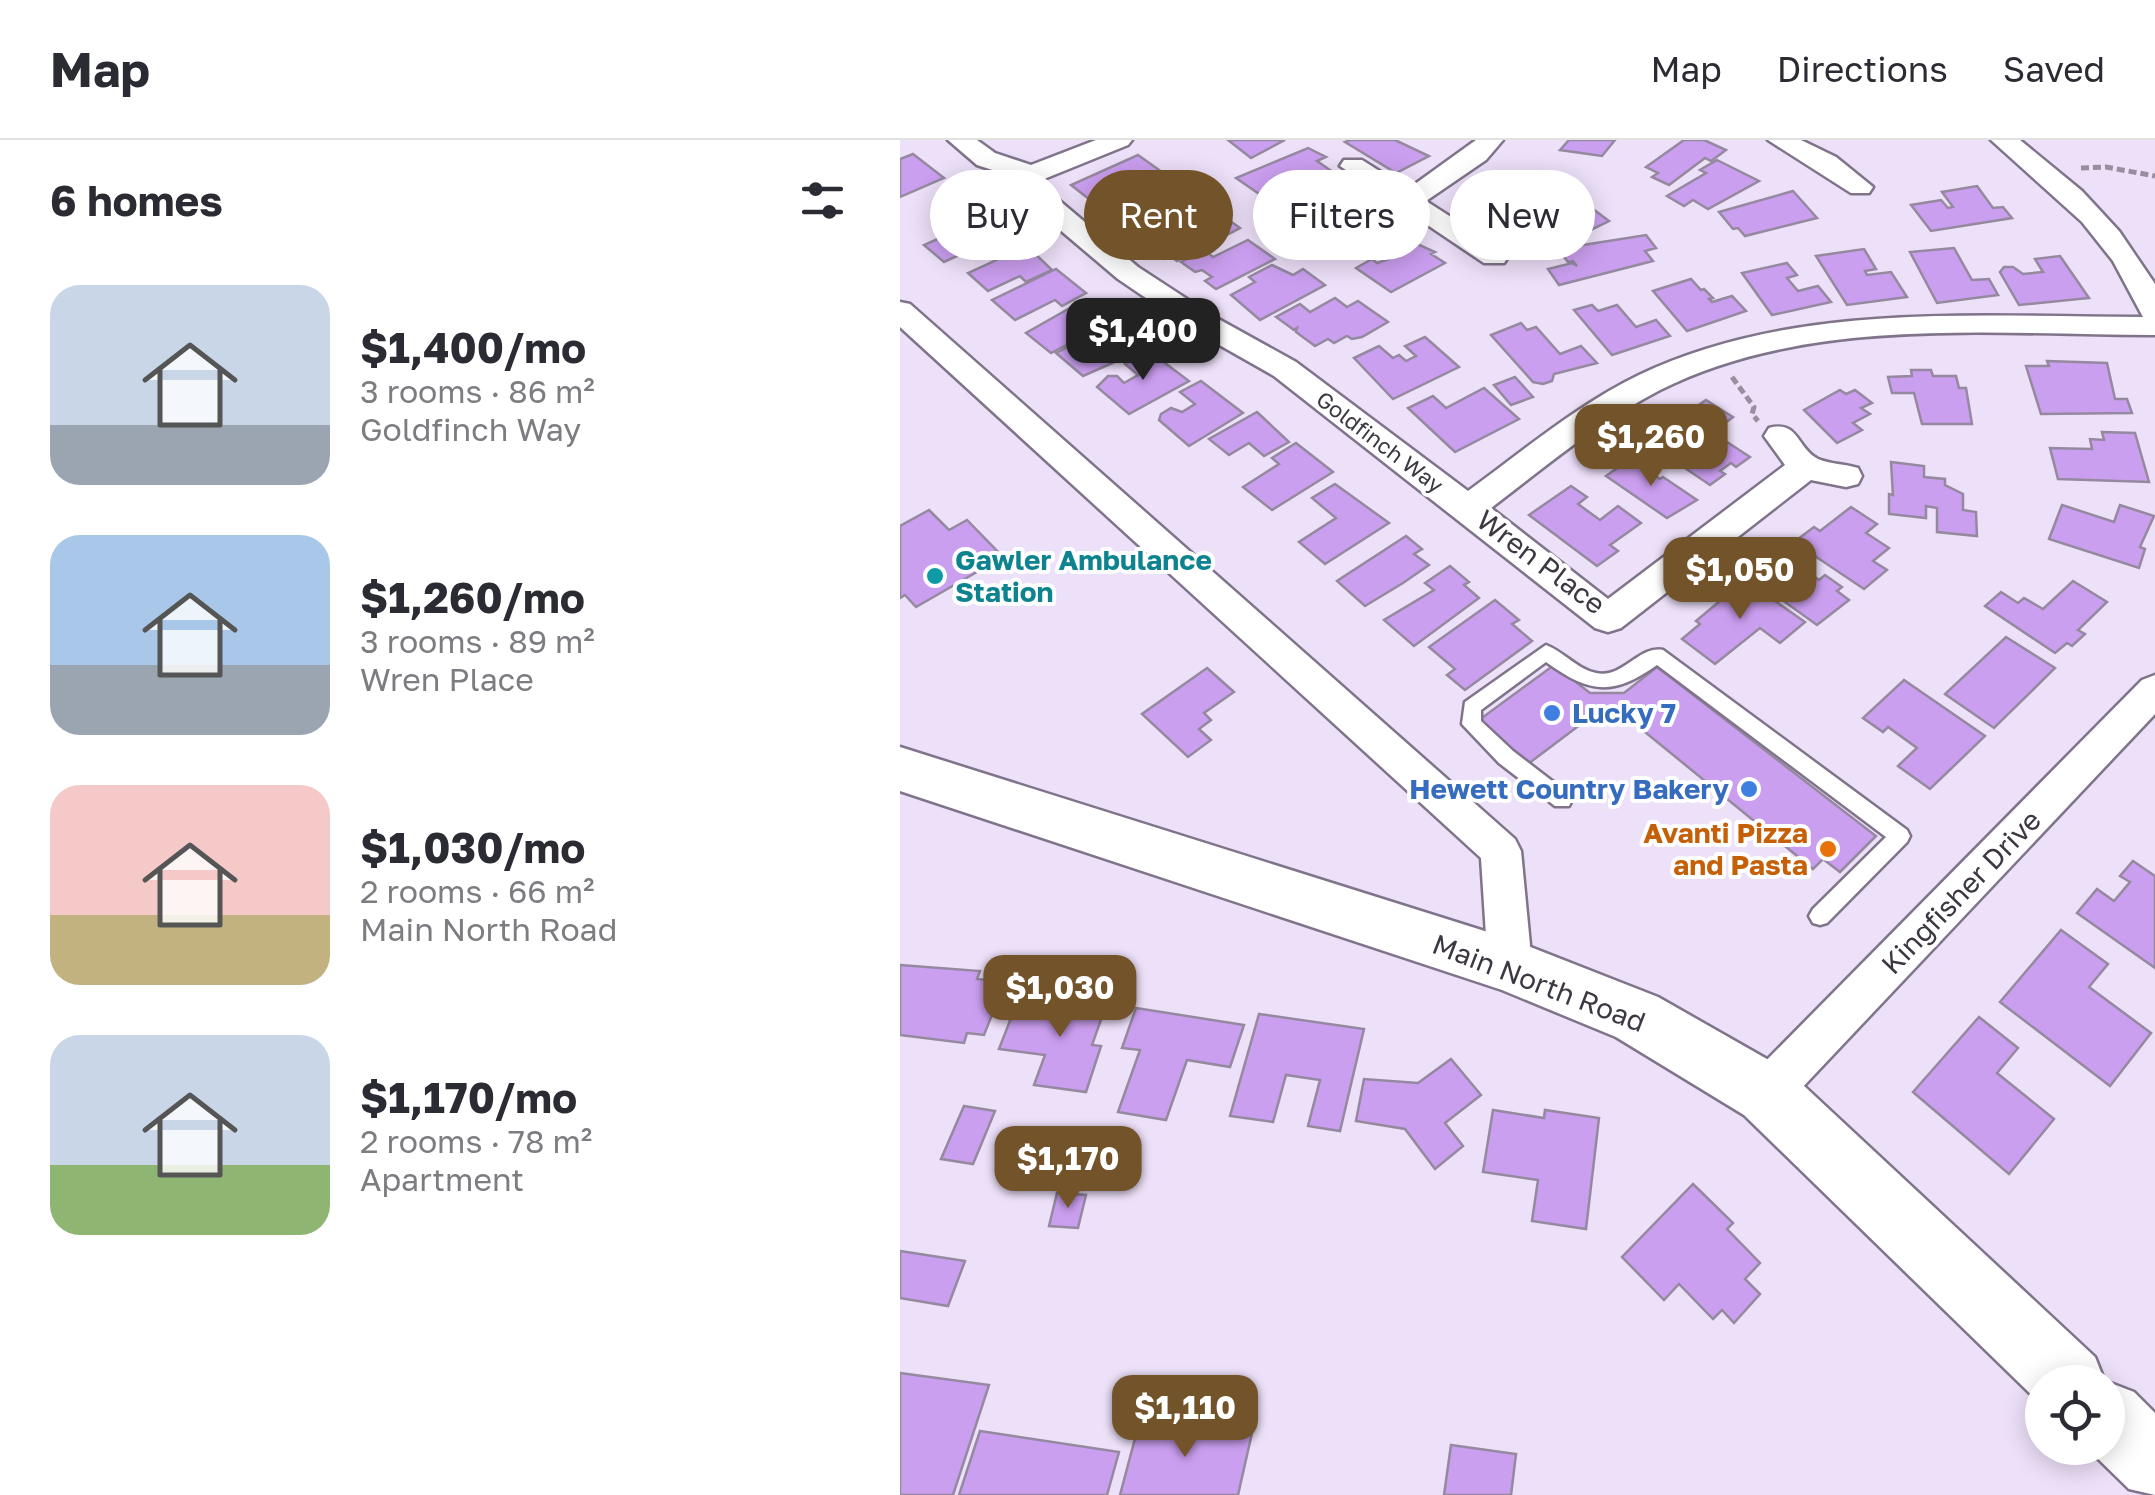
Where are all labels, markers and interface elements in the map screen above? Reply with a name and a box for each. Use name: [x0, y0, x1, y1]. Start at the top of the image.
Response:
text: Map: [50, 40, 150, 98]
text: Map: [1650, 48, 1722, 90]
text: Directions: [1777, 48, 1948, 90]
text: Saved: [2003, 48, 2105, 90]
chip: Buy: [930, 170, 1064, 260]
chip: Rent: [1084, 170, 1233, 260]
chip: Filters: [1253, 170, 1430, 260]
chip: New: [1450, 170, 1595, 260]
icon: filters: [795, 173, 850, 228]
text: 6 homes: [50, 175, 223, 225]
pin: $1,400: [1062, 298, 1224, 383]
text: $1,400: [1088, 311, 1198, 349]
text: $1,400/mo: [360, 322, 586, 372]
icon: home: [130, 325, 250, 445]
text: 3 rooms · 86 m²: [360, 372, 595, 410]
street label: Goldfinch Way: [1311, 385, 1449, 498]
pin: $1,260: [1570, 404, 1732, 489]
text: Goldfinch Way: [360, 410, 581, 448]
text: $1,260: [1597, 417, 1705, 455]
street label: Wren Place: [1471, 503, 1612, 621]
pin: $1,050: [1659, 537, 1821, 622]
place label: Gawler Ambulance Station: [955, 543, 1212, 608]
text: $1,050: [1685, 550, 1795, 588]
marker: Gawler Ambulance Station: [924, 565, 946, 587]
text: $1,260/mo: [360, 572, 585, 622]
icon: home: [130, 575, 250, 695]
text: 3 rooms · 89 m²: [360, 622, 595, 660]
text: Wren Place: [360, 660, 534, 698]
place label: Lucky 7: [1572, 696, 1676, 729]
marker: Lucky 7: [1541, 702, 1563, 724]
place label: Hewett Country Bakery: [1409, 772, 1729, 805]
marker: Hewett Country Bakery: [1738, 778, 1760, 800]
street label: Kingfisher Drive: [1874, 803, 2047, 980]
place label: Avanti Pizza and Pasta: [1643, 816, 1808, 881]
text: $1,030/mo: [360, 822, 586, 872]
icon: home: [130, 825, 250, 945]
marker: Avanti Pizza and Pasta: [1817, 838, 1839, 860]
text: 2 rooms · 66 m²: [360, 872, 595, 910]
text: Main North Road: [360, 910, 617, 948]
street label: Main North Road: [1428, 927, 1650, 1038]
pin: $1,030: [979, 955, 1141, 1040]
text: $1,030: [1005, 968, 1115, 1006]
text: $1,170/mo: [360, 1072, 577, 1122]
icon: home: [130, 1075, 250, 1195]
text: 2 rooms · 78 m²: [360, 1122, 592, 1160]
pin: $1,170: [987, 1126, 1149, 1211]
text: $1,170: [1017, 1139, 1119, 1177]
text: Apartment: [360, 1160, 524, 1198]
map controls: [2025, 1365, 2125, 1465]
button: locate: [2025, 1365, 2125, 1465]
pin: $1,110: [1104, 1375, 1266, 1460]
text: $1,110: [1134, 1388, 1236, 1426]

